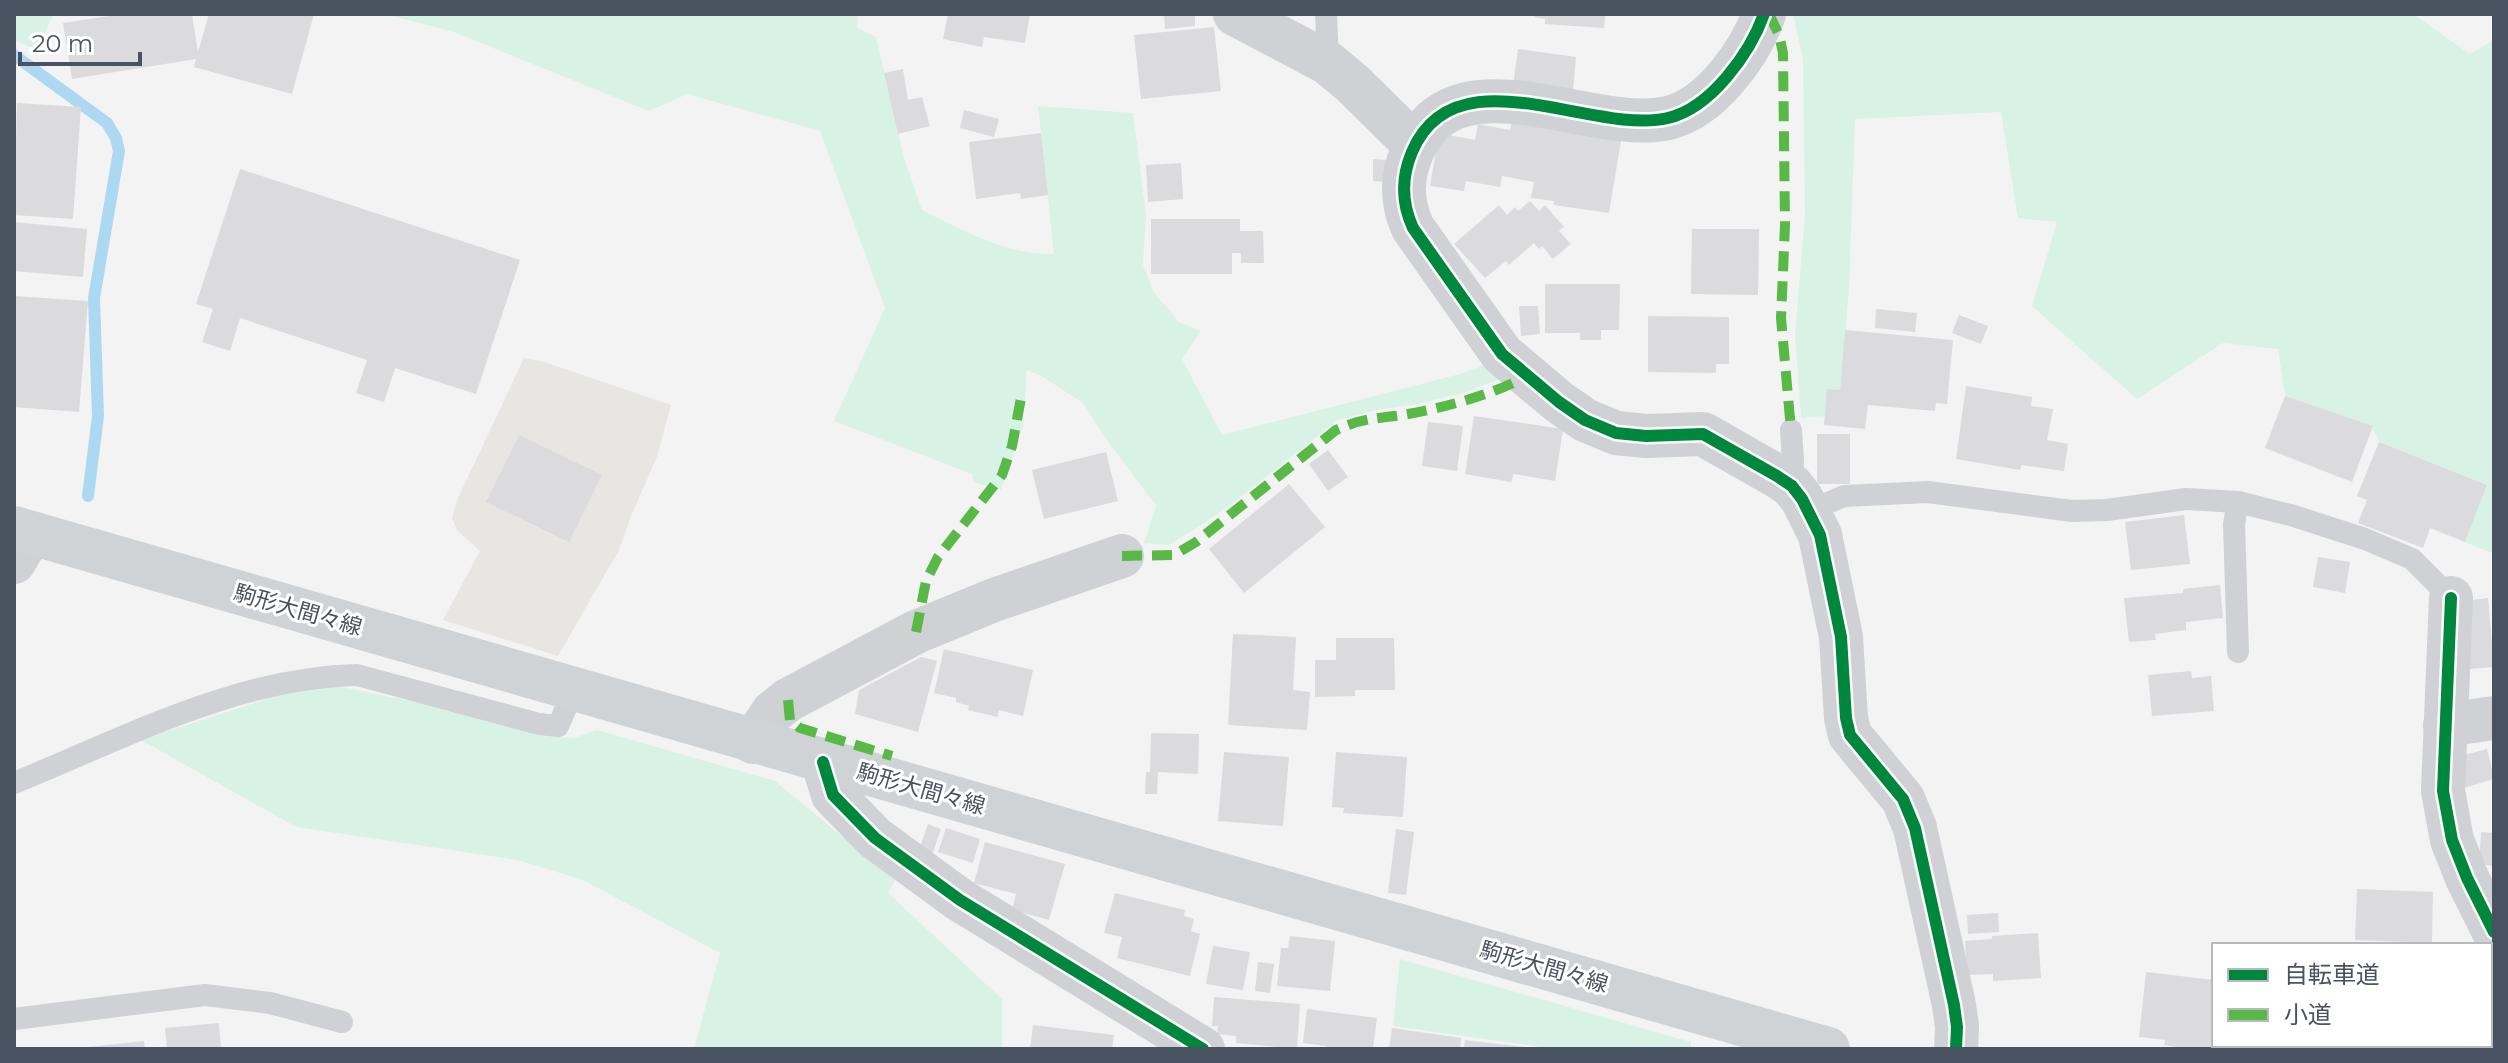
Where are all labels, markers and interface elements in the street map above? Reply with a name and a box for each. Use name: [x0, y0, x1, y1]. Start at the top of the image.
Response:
scale bar: [20, 16, 140, 66]
text: 20 m: [32, 29, 93, 58]
street label: 駒形大間々線: [231, 579, 365, 641]
street label: 駒形大間々線: [854, 758, 988, 820]
street label: 駒形大間々線: [1477, 936, 1611, 998]
legend: [2212, 943, 2492, 1047]
text: 自転車道: [2284, 960, 2380, 989]
text: 小道: [2284, 1000, 2332, 1029]

